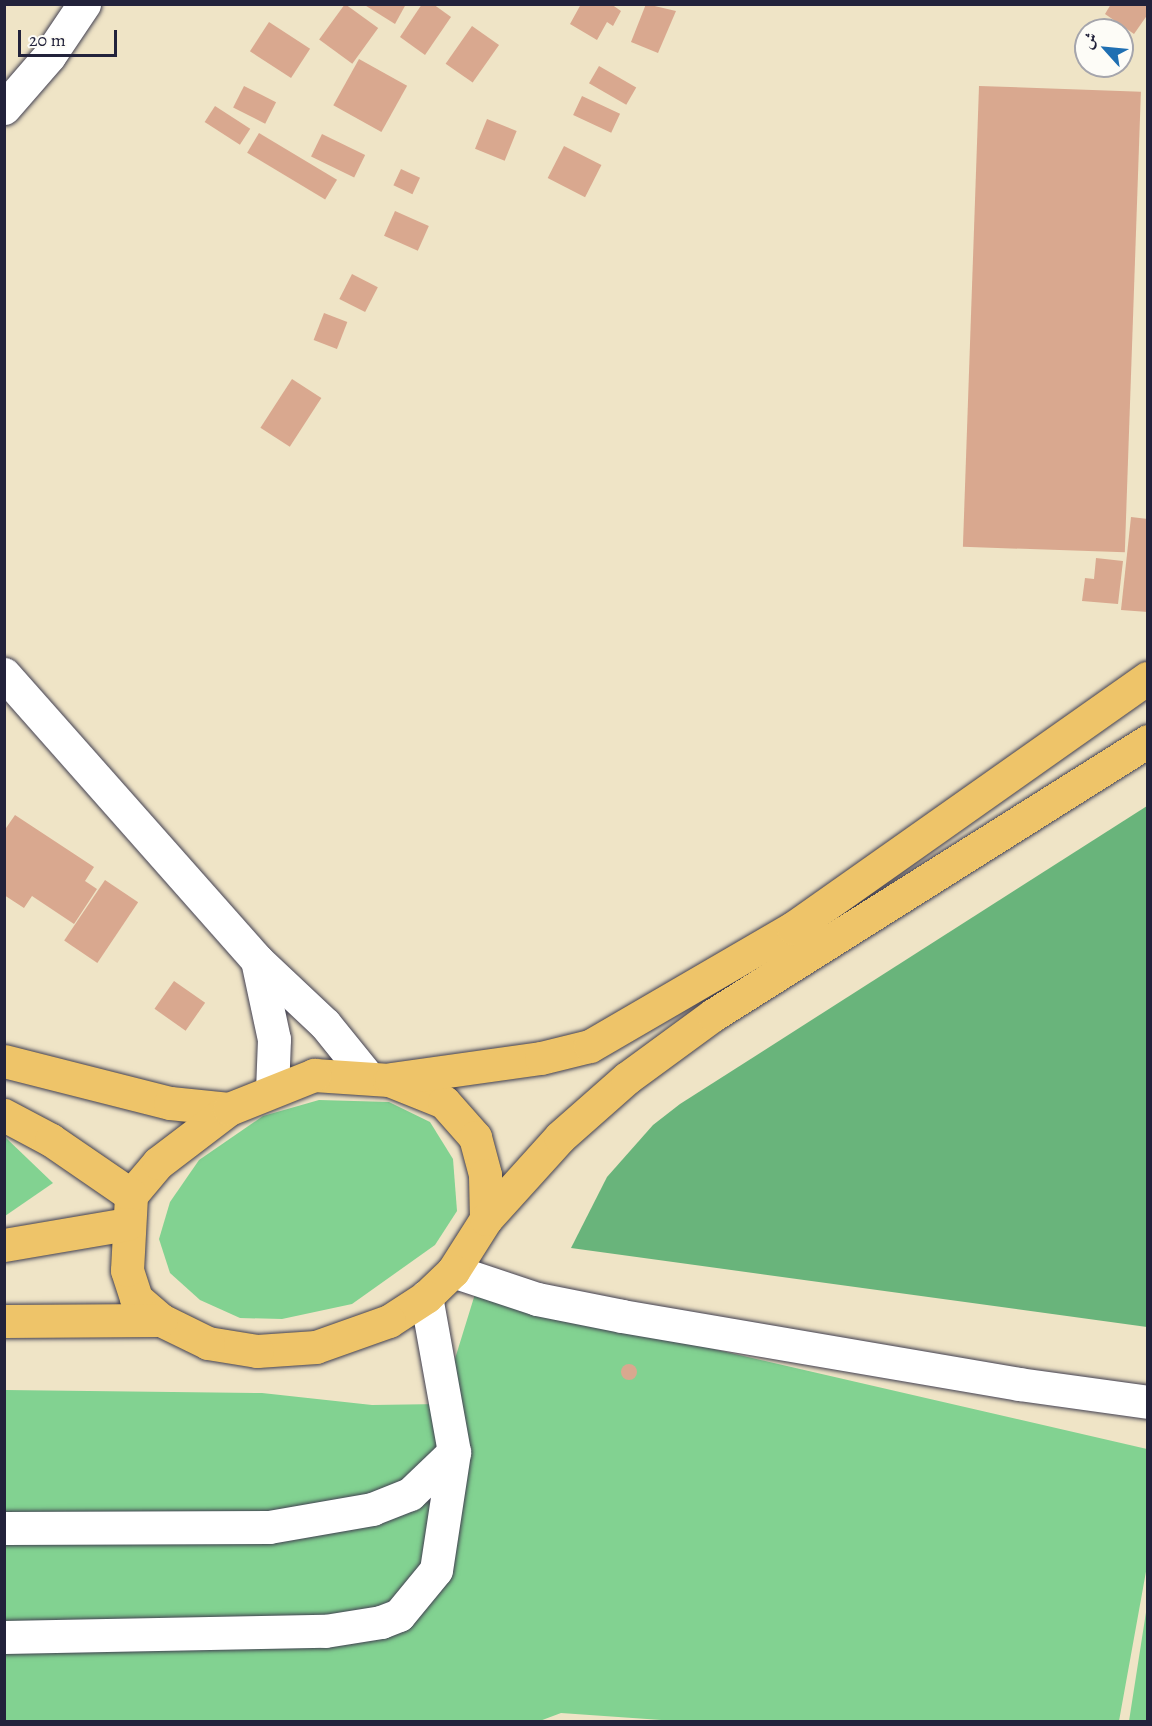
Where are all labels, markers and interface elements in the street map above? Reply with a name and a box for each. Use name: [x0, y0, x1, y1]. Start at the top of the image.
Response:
scale bar: [21, 18, 120, 56]
north arrow: [1074, 18, 1134, 78]
text: 20 m: [29, 28, 66, 52]
text: ش: [1076, 29, 1103, 53]

